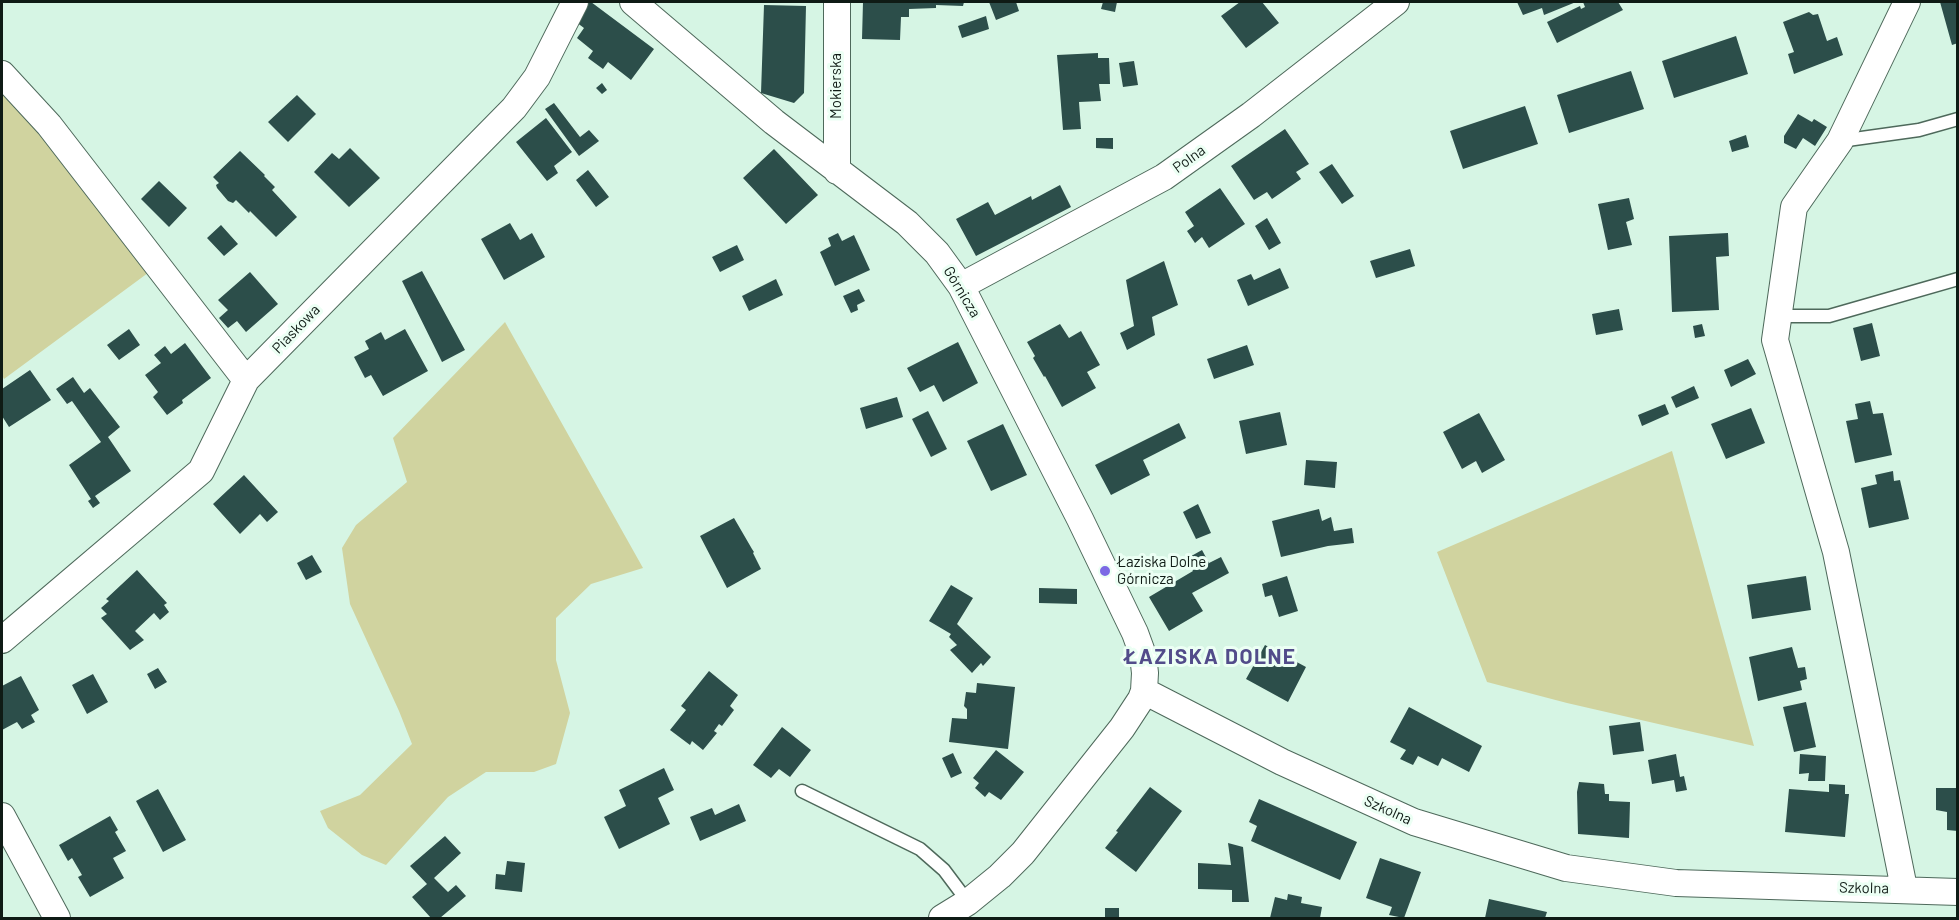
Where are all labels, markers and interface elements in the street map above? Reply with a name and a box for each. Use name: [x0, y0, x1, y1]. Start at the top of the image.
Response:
street label: Mokierska: [827, 53, 845, 119]
street label: Polna: [1169, 141, 1209, 177]
street label: Górnicza: [940, 263, 984, 321]
street label: Piaskowa: [268, 301, 324, 357]
place label: Łaziska Dolne Górnicza: [1117, 553, 1206, 588]
marker: Łaziska Dolne Górnicza: [1098, 564, 1112, 578]
district label: ŁAZISKA DOLNE: [1123, 644, 1297, 670]
street label: Szkolna: [1361, 792, 1415, 828]
street label: Szkolna: [1839, 879, 1889, 897]

